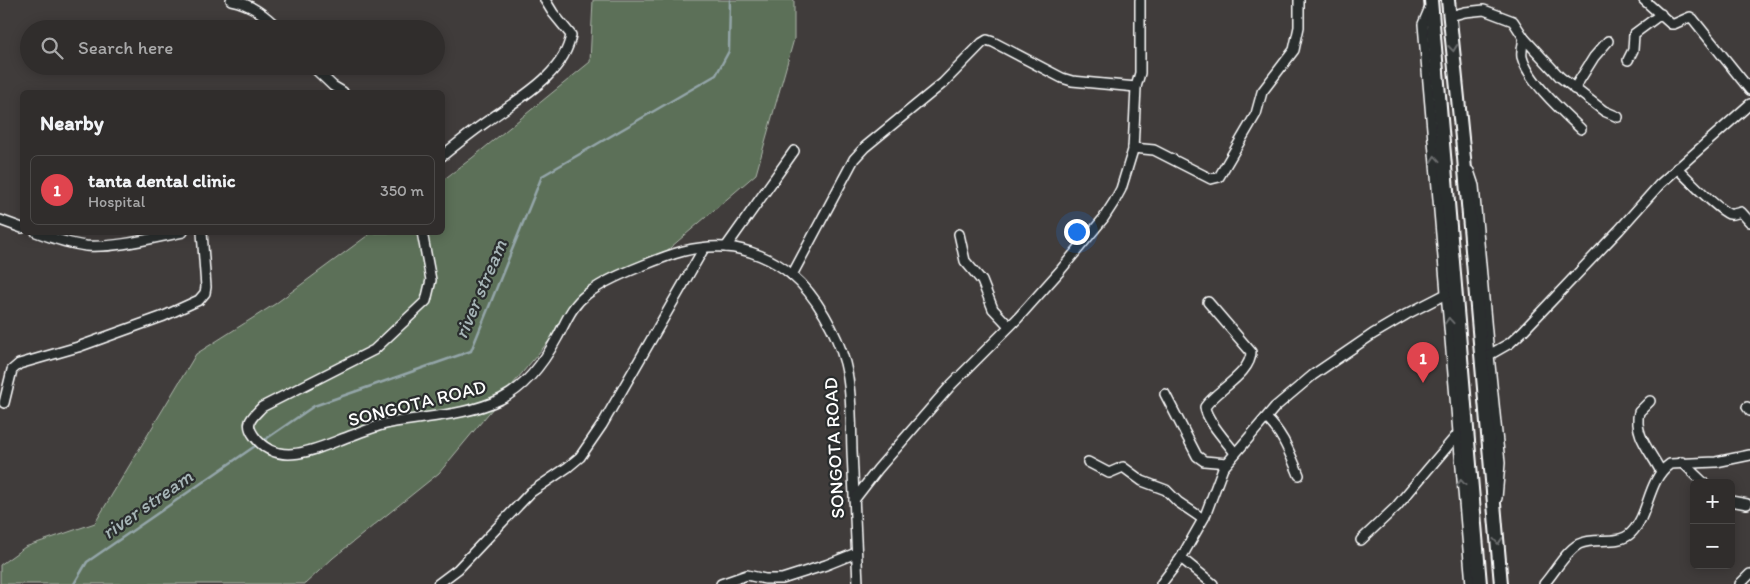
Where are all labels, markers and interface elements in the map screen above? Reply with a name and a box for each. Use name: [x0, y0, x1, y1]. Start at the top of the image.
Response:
search box: [20, 20, 445, 75]
icon: search: [38, 34, 66, 62]
text: Search here: [78, 36, 173, 59]
one-way arrow: [1447, 45, 1458, 53]
text: Nearby: [40, 110, 104, 135]
one-way arrow: [1429, 155, 1440, 163]
text: tanta dental clinic: [88, 169, 236, 192]
text: 1: [53, 181, 61, 200]
text: 350 m: [380, 181, 424, 200]
text: Hospital: [88, 192, 145, 211]
your location: [1064, 219, 1090, 245]
water label: river stream: [448, 236, 512, 342]
one-way arrow: [1443, 317, 1454, 325]
pin: 1: [1407, 342, 1439, 383]
street label: SONGOTA ROAD: [346, 375, 488, 431]
street label: SONGOTA ROAD: [819, 377, 849, 519]
water label: river stream: [97, 464, 197, 544]
one-way arrow: [1456, 479, 1467, 487]
map controls: [1690, 479, 1735, 569]
button: +: [1690, 479, 1735, 524]
button: −: [1690, 524, 1735, 569]
one-way arrow: [1492, 538, 1503, 546]

